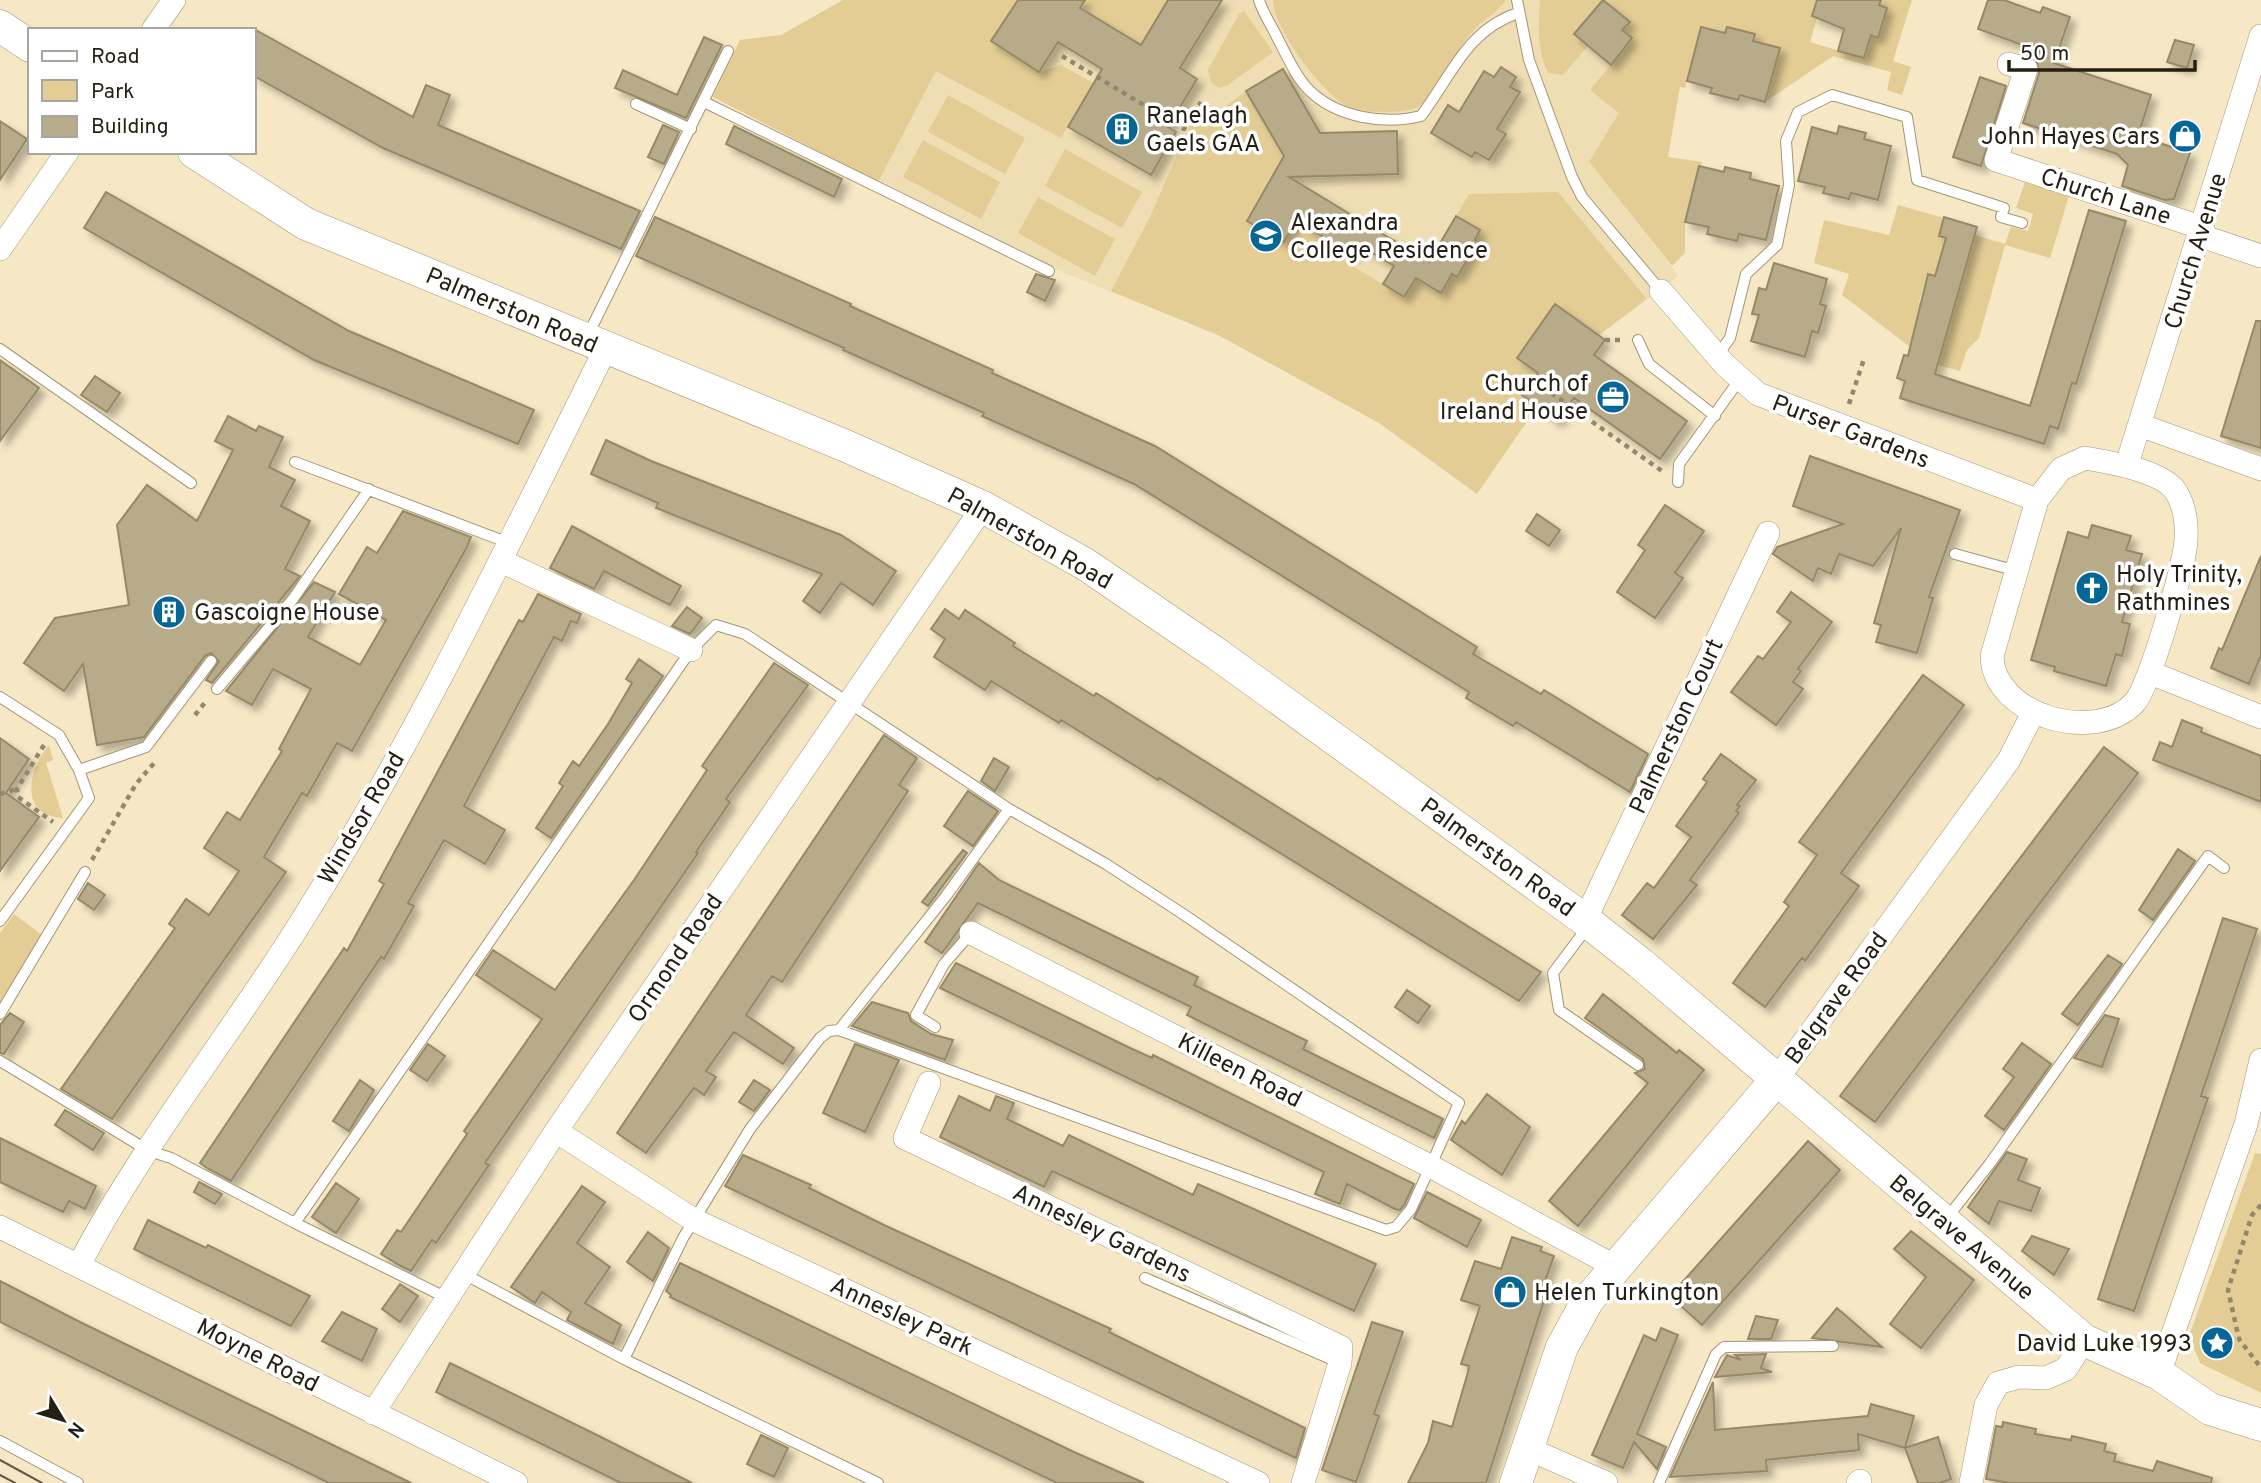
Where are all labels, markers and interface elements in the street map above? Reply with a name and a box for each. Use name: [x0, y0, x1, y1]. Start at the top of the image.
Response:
legend: [28, 28, 256, 154]
scale bar: [2009, 28, 2194, 72]
text: 50 m: [2020, 41, 2069, 68]
text: Road: [91, 44, 140, 71]
text: Park: [91, 79, 134, 106]
place label: Ranelagh Gaels GAA: [1146, 102, 1260, 160]
building icon: Ranelagh Gaels GAA: [1103, 110, 1141, 148]
text: Building: [91, 114, 169, 141]
shop icon: John Hayes Cars: [2166, 117, 2204, 155]
place label: John Hayes Cars: [1981, 123, 2160, 153]
street label: Church Lane: [2036, 163, 2175, 233]
street label: Church Avenue: [2159, 170, 2235, 333]
place label: Alexandra College Residence: [1290, 209, 1488, 267]
school or university icon: Alexandra College Residence: [1247, 217, 1285, 255]
street label: Palmerston Road: [421, 262, 602, 362]
place label: Church of Ireland House: [1440, 370, 1588, 428]
office icon: Church of Ireland House: [1594, 378, 1632, 416]
street label: Purser Gardens: [1767, 389, 1933, 477]
street label: Palmerston Road: [941, 482, 1117, 598]
place label: Holy Trinity, Rathmines: [2116, 561, 2242, 619]
church icon: Holy Trinity, Rathmines: [2073, 569, 2111, 607]
building icon: Gascoigne House: [150, 593, 188, 631]
place label: Gascoigne House: [194, 599, 380, 629]
street label: Palmerston Court: [1624, 634, 1732, 819]
street label: Windsor Road: [313, 747, 413, 891]
street label: Palmerston Road: [1413, 792, 1580, 925]
street label: Ormond Road: [622, 889, 731, 1029]
street label: Belgrave Road: [1779, 927, 1896, 1071]
street label: Killeen Road: [1172, 1028, 1306, 1116]
street label: Belgrave Avenue: [1882, 1169, 2039, 1308]
street label: Annesley Gardens: [1007, 1179, 1195, 1291]
street label: Annesley Park: [825, 1272, 978, 1364]
shop icon: Helen Turkington: [1491, 1273, 1529, 1311]
place label: Helen Turkington: [1534, 1279, 1719, 1309]
street label: Moyne Road: [191, 1313, 323, 1400]
place icon: David Luke 1993: [2198, 1324, 2236, 1362]
place label: David Luke 1993: [2016, 1330, 2192, 1360]
north arrow: [28, 1385, 98, 1455]
text: N: [61, 1416, 88, 1442]

